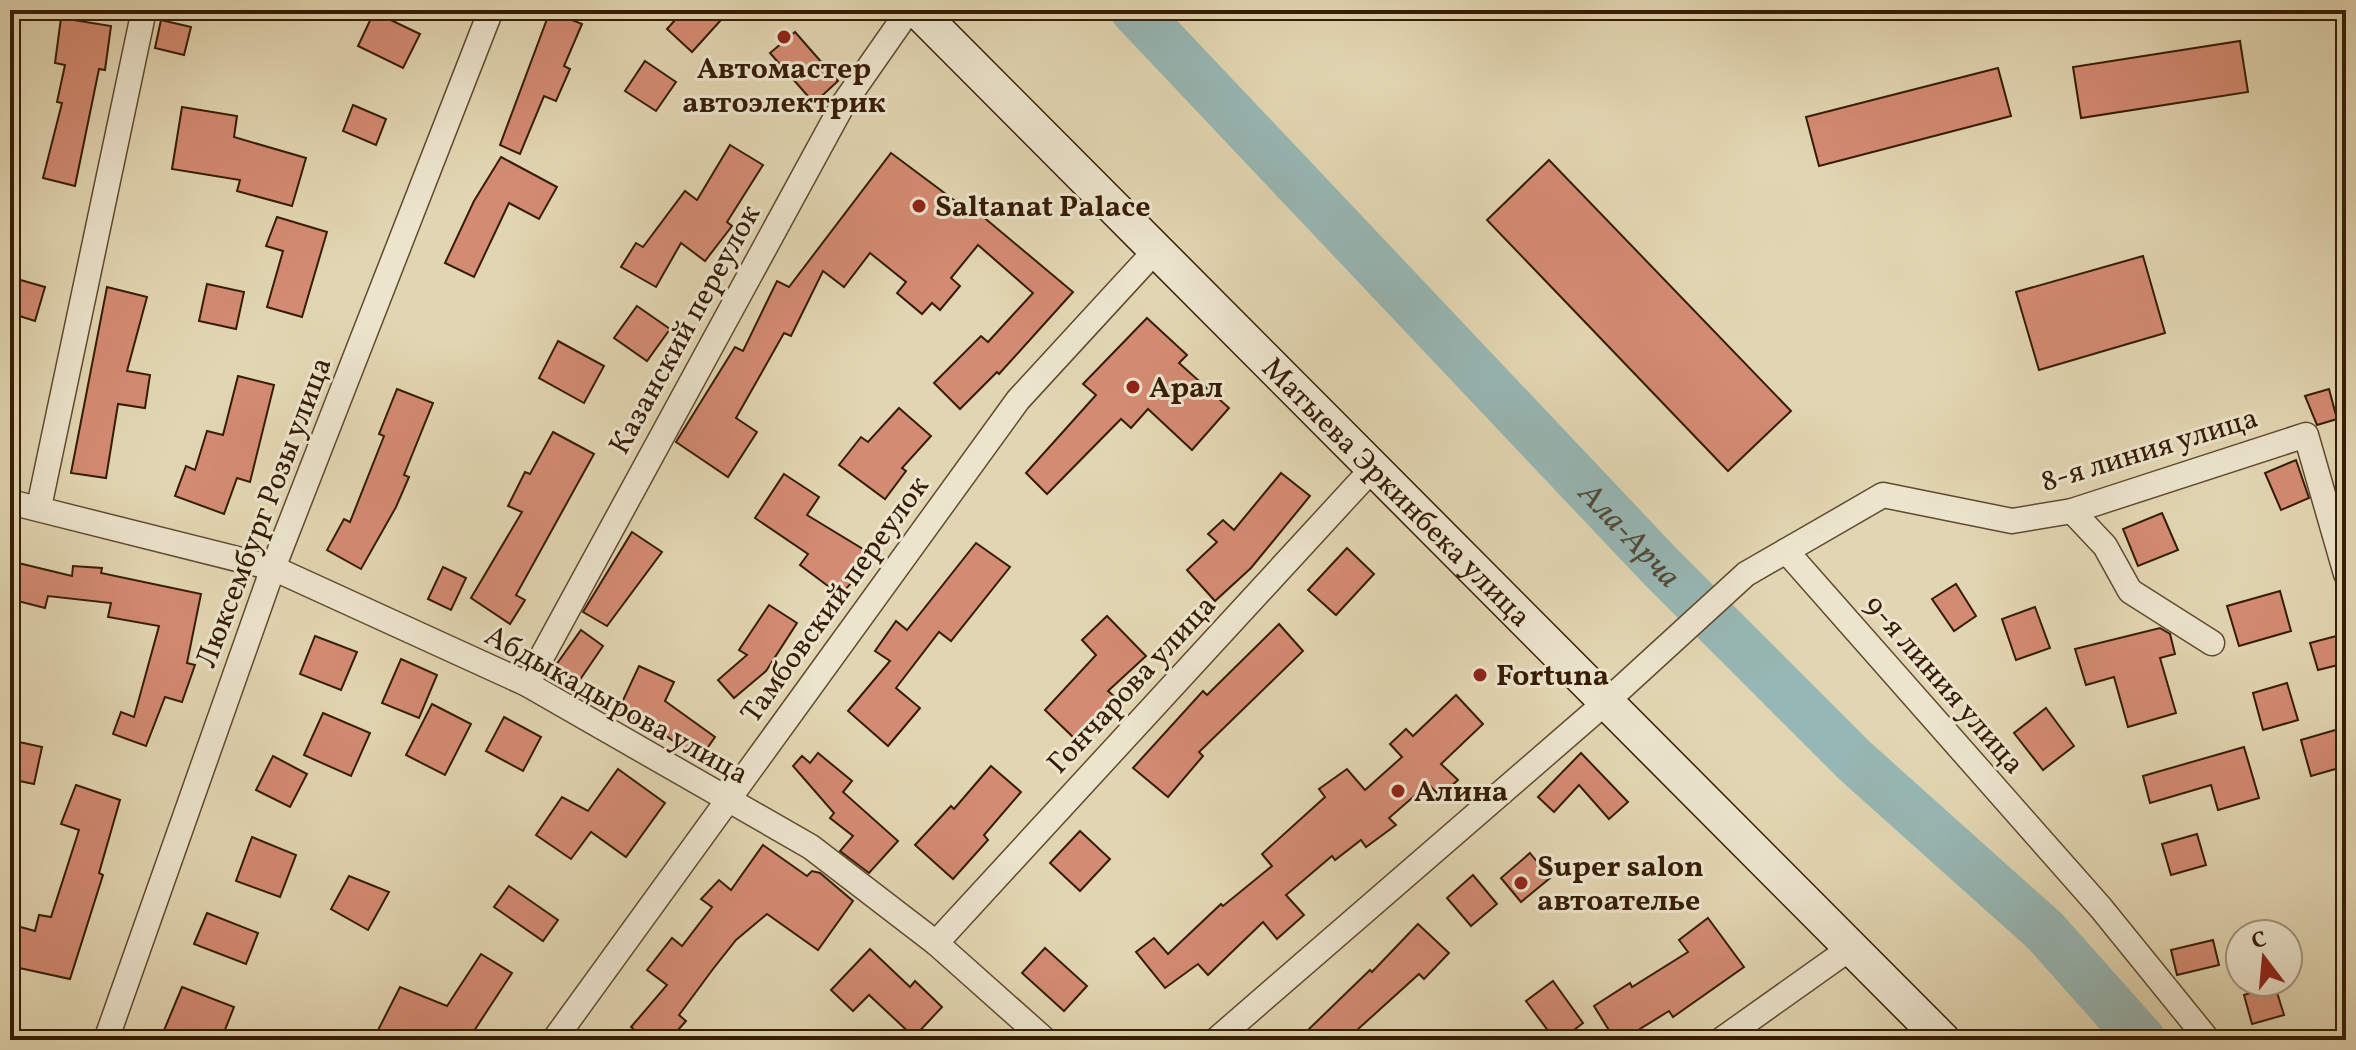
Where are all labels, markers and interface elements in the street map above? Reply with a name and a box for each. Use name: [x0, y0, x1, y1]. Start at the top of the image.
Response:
marker: Автомастер автоэлектрик: [775, 28, 793, 46]
place label: Автомастер автоэлектрик: [682, 49, 886, 125]
place label: Saltanat Palace: [935, 187, 1150, 229]
street label: Казанский переулок: [600, 197, 772, 463]
marker: Saltanat Palace: [910, 197, 928, 215]
street label: Матыева Эркинбека улица: [1251, 349, 1540, 638]
street label: Люксембург Розы улица: [186, 351, 344, 674]
place label: Арал: [1149, 368, 1223, 410]
marker: Арал: [1124, 378, 1142, 396]
street label: 8-я линия улица: [2036, 398, 2263, 504]
street label: Тамбовский переулок: [731, 468, 940, 733]
water label: Ала-Арча: [1566, 473, 1689, 599]
street label: 9-я линия улица: [1853, 586, 2034, 784]
street label: Гончарова улица: [1038, 587, 1227, 784]
street label: Абдыкадырова улица: [476, 616, 756, 796]
place label: Fortuna: [1496, 656, 1609, 698]
marker: Fortuna: [1471, 666, 1489, 684]
place label: Алина: [1414, 772, 1508, 814]
marker: Алина: [1389, 782, 1407, 800]
place label: Super salon автоателье: [1537, 847, 1704, 923]
marker: Super salon автоателье: [1512, 874, 1530, 892]
north arrow: [2224, 918, 2304, 998]
text: С: [2248, 924, 2270, 958]

